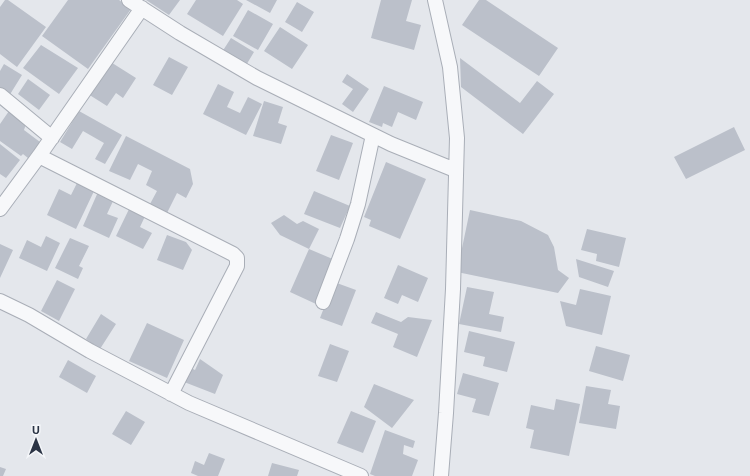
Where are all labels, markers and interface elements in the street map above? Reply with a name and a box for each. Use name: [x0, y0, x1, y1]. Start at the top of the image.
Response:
north arrow: [16, 420, 56, 460]
text: U: [32, 422, 40, 437]

